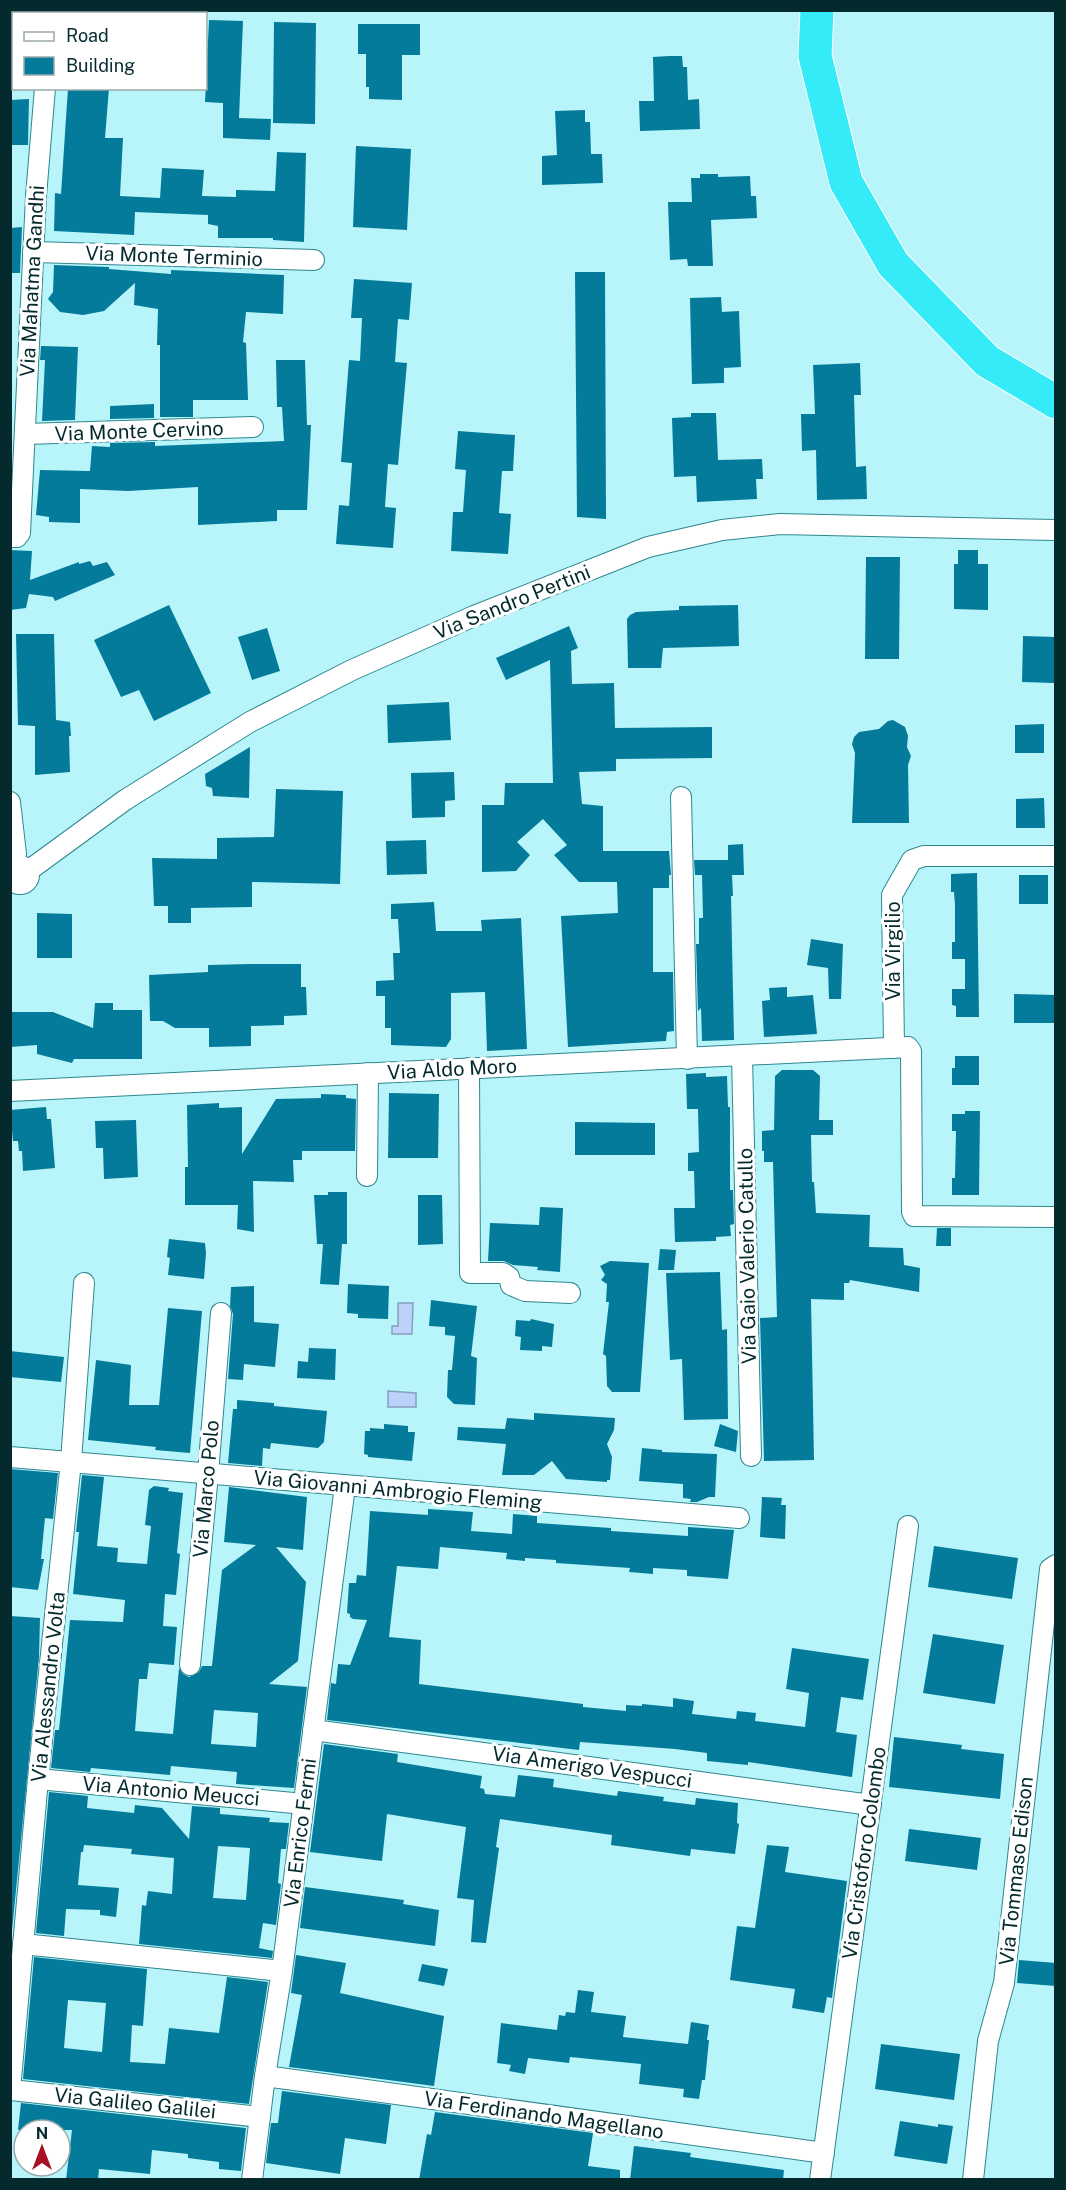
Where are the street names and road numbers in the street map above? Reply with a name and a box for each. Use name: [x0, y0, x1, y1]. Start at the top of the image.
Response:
street label: Via Mahatma Gandhi: [15, 185, 49, 377]
street label: Via Monte Terminio: [85, 241, 263, 271]
street label: Via Monte Cervino: [54, 416, 224, 446]
street label: Via Sandro Pertini: [430, 560, 594, 644]
street label: Via Virgilio: [881, 901, 905, 1001]
street label: Via Aldo Moro: [387, 1054, 517, 1084]
street label: Via Gaio Valerio Catullo: [733, 1148, 761, 1364]
street label: Via Marco Polo: [188, 1419, 224, 1559]
street label: Via Giovanni Ambrogio Fleming: [253, 1465, 543, 1515]
street label: Via Alessandro Volta: [26, 1591, 70, 1783]
street label: Via Amerigo Vespucci: [491, 1741, 693, 1793]
street label: Via Cristoforo Colombo: [837, 1745, 891, 1961]
street label: Via Enrico Fermi: [279, 1757, 321, 1909]
street label: Via Antonio Meucci: [81, 1771, 261, 1811]
street label: Via Tommaso Edison: [994, 1775, 1038, 1967]
street label: Via Galileo Galilei: [53, 2083, 217, 2123]
street label: Via Ferdinando Magellano: [423, 2086, 665, 2144]

